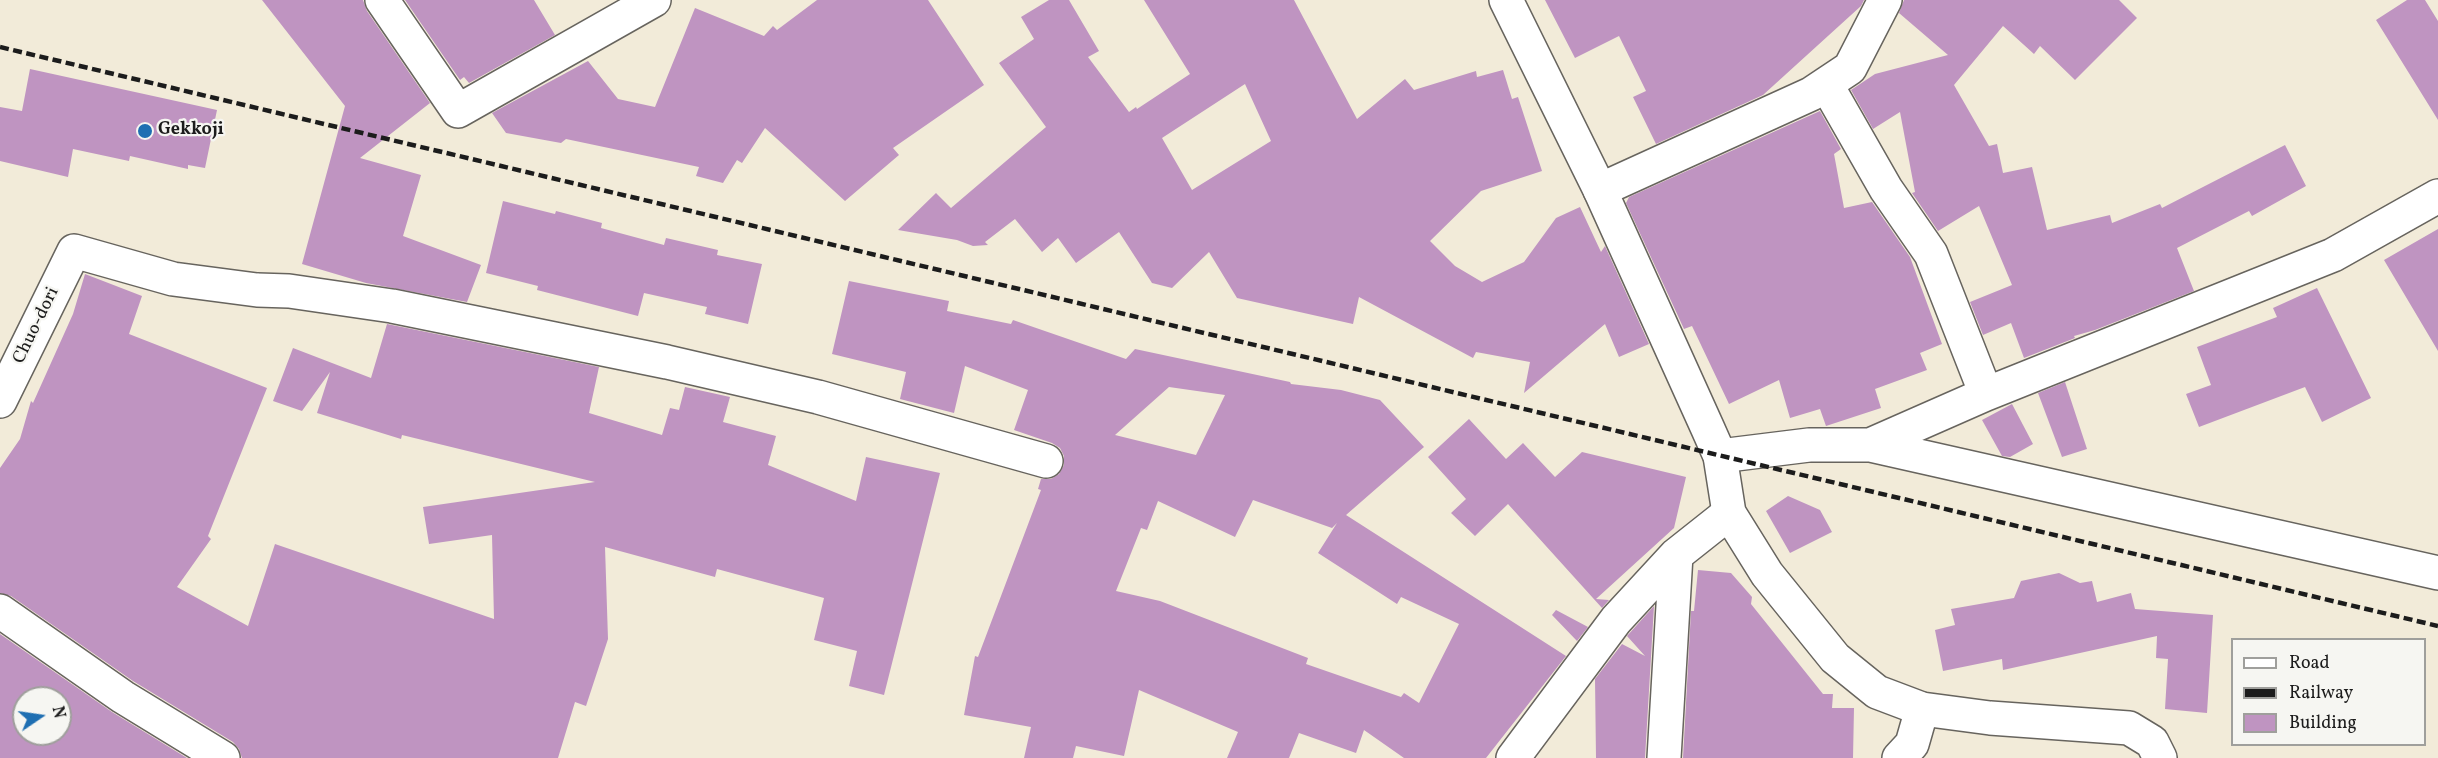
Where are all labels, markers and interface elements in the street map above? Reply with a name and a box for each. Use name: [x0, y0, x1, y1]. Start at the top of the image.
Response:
place label: Gekkoji: [158, 120, 224, 142]
marker: Gekkoji: [136, 122, 154, 140]
street label: Chuo-dori: [9, 284, 65, 368]
legend: [2231, 638, 2426, 746]
text: Road: [2289, 651, 2330, 676]
text: Railway: [2289, 681, 2353, 706]
north arrow: [12, 686, 72, 746]
text: N: [46, 704, 70, 721]
text: Building: [2289, 711, 2357, 736]

